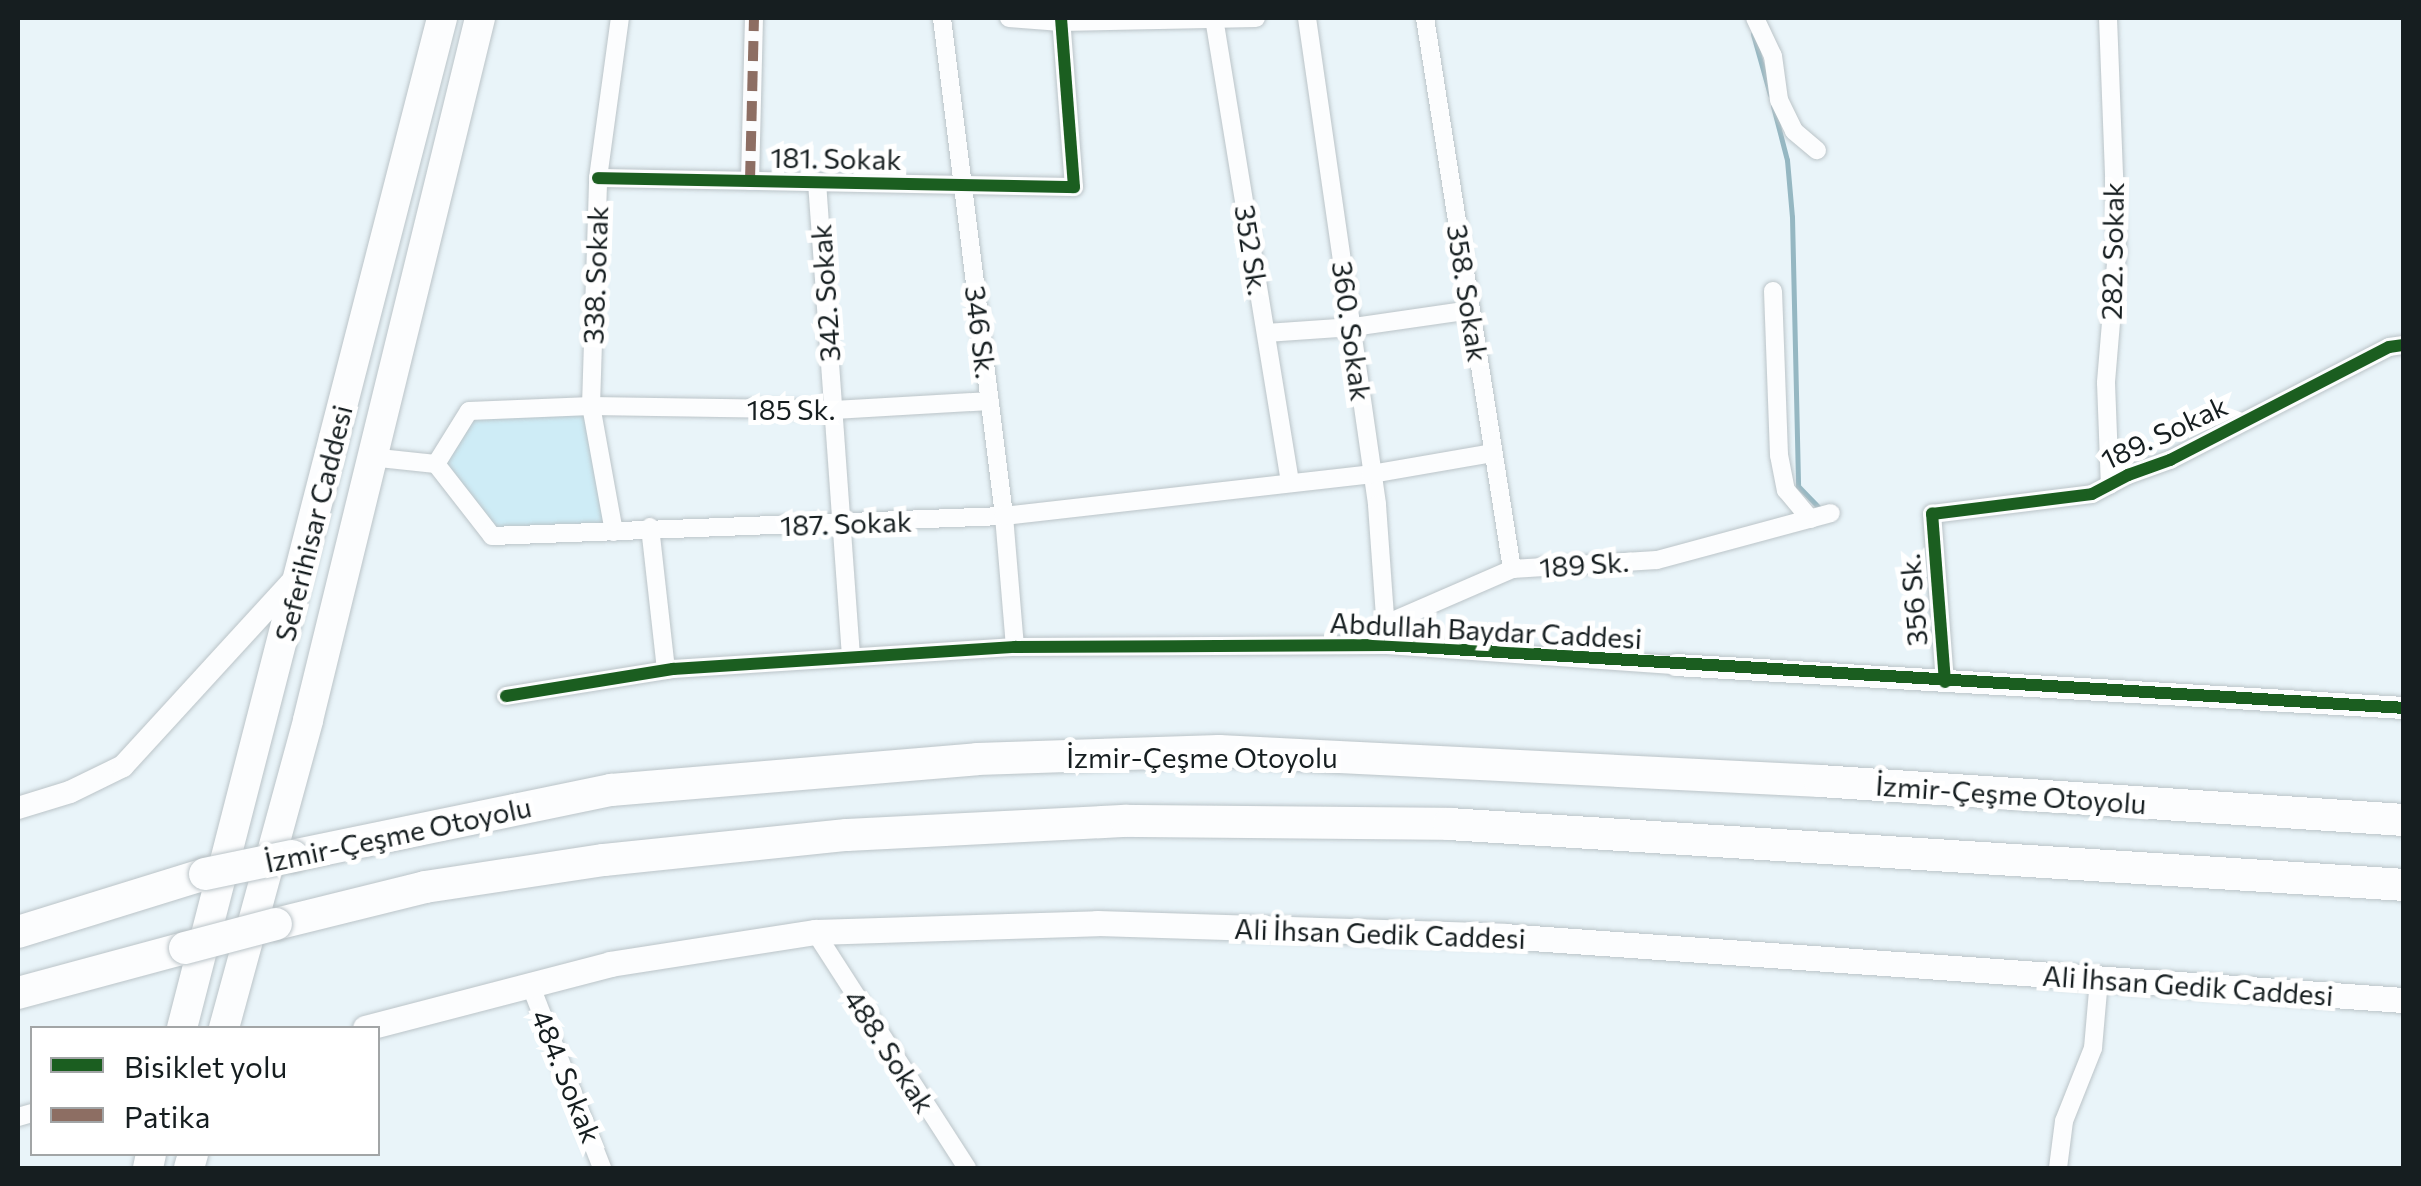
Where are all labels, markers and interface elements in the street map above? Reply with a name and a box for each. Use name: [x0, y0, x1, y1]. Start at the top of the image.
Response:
street label: 181. Sokak: [770, 140, 902, 176]
street label: 282. Sokak: [2094, 182, 2130, 320]
street label: 352 Sk.: [1228, 202, 1276, 298]
street label: 338. Sokak: [576, 205, 614, 345]
street label: 358. Sokak: [1441, 222, 1495, 364]
street label: 342. Sokak: [803, 223, 847, 363]
street label: 360. Sokak: [1326, 259, 1378, 403]
street label: 346 Sk.: [959, 284, 1003, 380]
street label: 189. Sokak: [2095, 388, 2233, 476]
street label: 185 Sk.: [747, 392, 835, 426]
street label: Seferihisar Caddesi: [267, 401, 359, 645]
street label: 187. Sokak: [780, 504, 912, 542]
street label: 189 Sk.: [1538, 544, 1630, 584]
street label: 356 Sk.: [1892, 552, 1934, 648]
street label: Abdullah Baydar Caddesi: [1329, 605, 1643, 655]
street label: İzmir-Çeşme Otoyolu: [1066, 740, 1338, 774]
street label: İzmir-Çeşme Otoyolu: [1874, 768, 2148, 820]
street label: İzmir-Çeşme Otoyolu: [262, 789, 534, 879]
street label: Ali İhsan Gedik Caddesi: [1234, 911, 1526, 955]
street label: Ali İhsan Gedik Caddesi: [2041, 958, 2335, 1012]
street label: 488. Sokak: [838, 983, 942, 1119]
street label: 484. Sokak: [525, 1005, 609, 1147]
legend: [30, 1026, 380, 1156]
text: Bisiklet yolu: [124, 1047, 287, 1084]
text: Patika: [124, 1097, 210, 1134]

